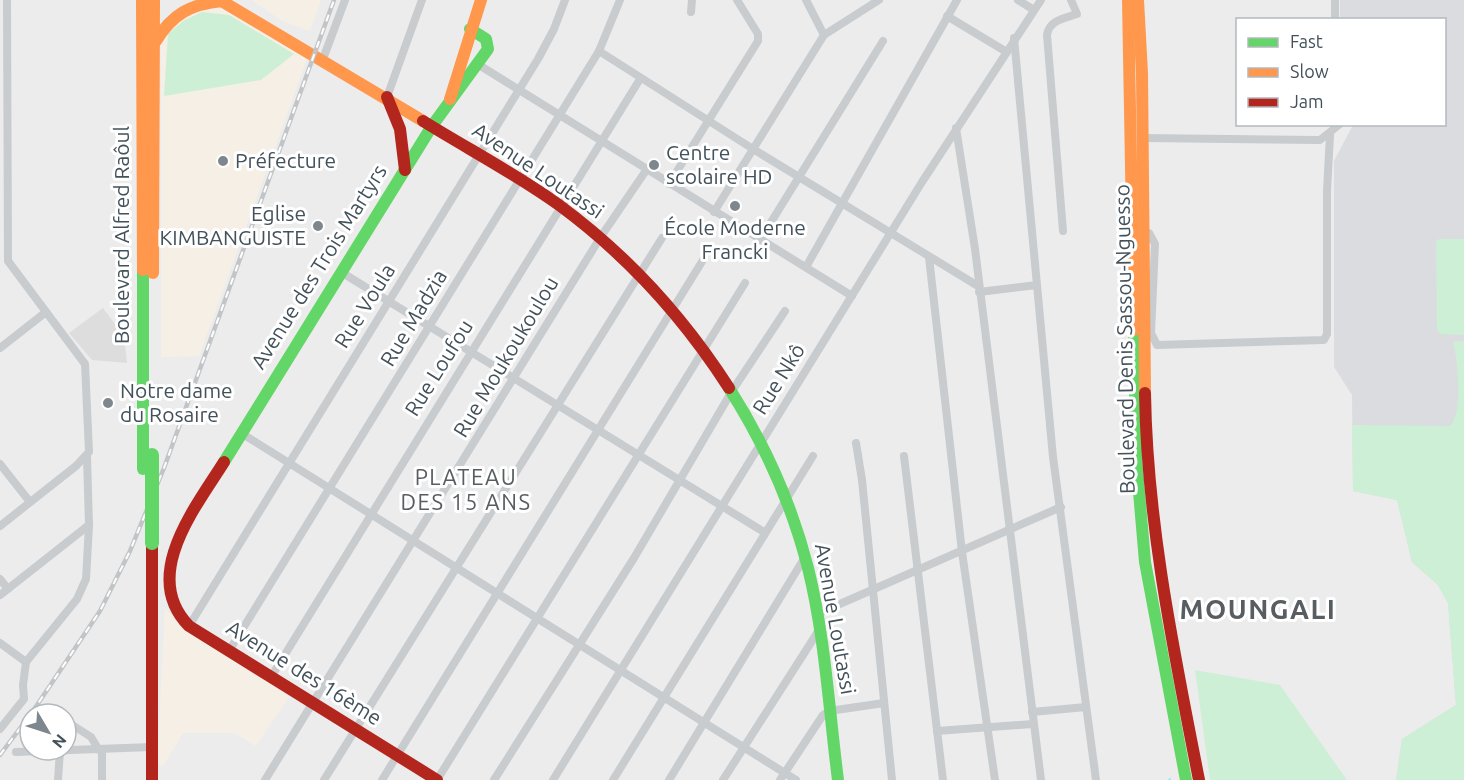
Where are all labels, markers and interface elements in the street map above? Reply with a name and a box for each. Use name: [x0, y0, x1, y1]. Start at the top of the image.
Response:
legend: [1236, 18, 1446, 126]
text: Fast: [1290, 31, 1323, 51]
text: Slow: [1290, 61, 1329, 81]
text: Jam: [1290, 91, 1324, 111]
street label: Avenue Loutassi: [468, 117, 609, 223]
street label: Boulevard Alfred Raôul: [109, 126, 133, 344]
place label: Centre scolaire HD: [666, 140, 772, 188]
place label: Préfecture: [235, 148, 336, 172]
marker: Préfecture: [216, 154, 230, 168]
marker: Centre scolaire HD: [647, 158, 661, 172]
street label: Avenue des Trois Martyrs: [245, 160, 391, 373]
street label: Boulevard Denis Sassou-Nguesso: [1109, 184, 1139, 494]
marker: École Moderne Francki: [728, 199, 742, 213]
place label: Eglise KIMBANGUISTE: [160, 201, 306, 249]
place label: École Moderne Francki: [664, 215, 806, 263]
marker: Eglise KIMBANGUISTE: [311, 219, 325, 233]
street label: Rue Voula: [329, 259, 399, 352]
street label: Rue Madzia: [375, 265, 451, 370]
street label: Rue Moukoukoulou: [448, 272, 562, 441]
street label: Rue Loufou: [399, 315, 477, 420]
street label: Rue Nkô: [747, 339, 809, 418]
place label: Notre dame du Rosaire: [120, 378, 233, 426]
marker: Notre dame du Rosaire: [101, 396, 115, 410]
district label: PLATEAU DES 15 ANS: [401, 464, 531, 514]
street label: Avenue Loutassi: [811, 541, 861, 696]
district label: MOUNGALI: [1180, 594, 1337, 624]
street label: Avenue des 16ème: [223, 615, 387, 730]
north arrow: [18, 702, 78, 762]
text: N: [49, 731, 70, 752]

